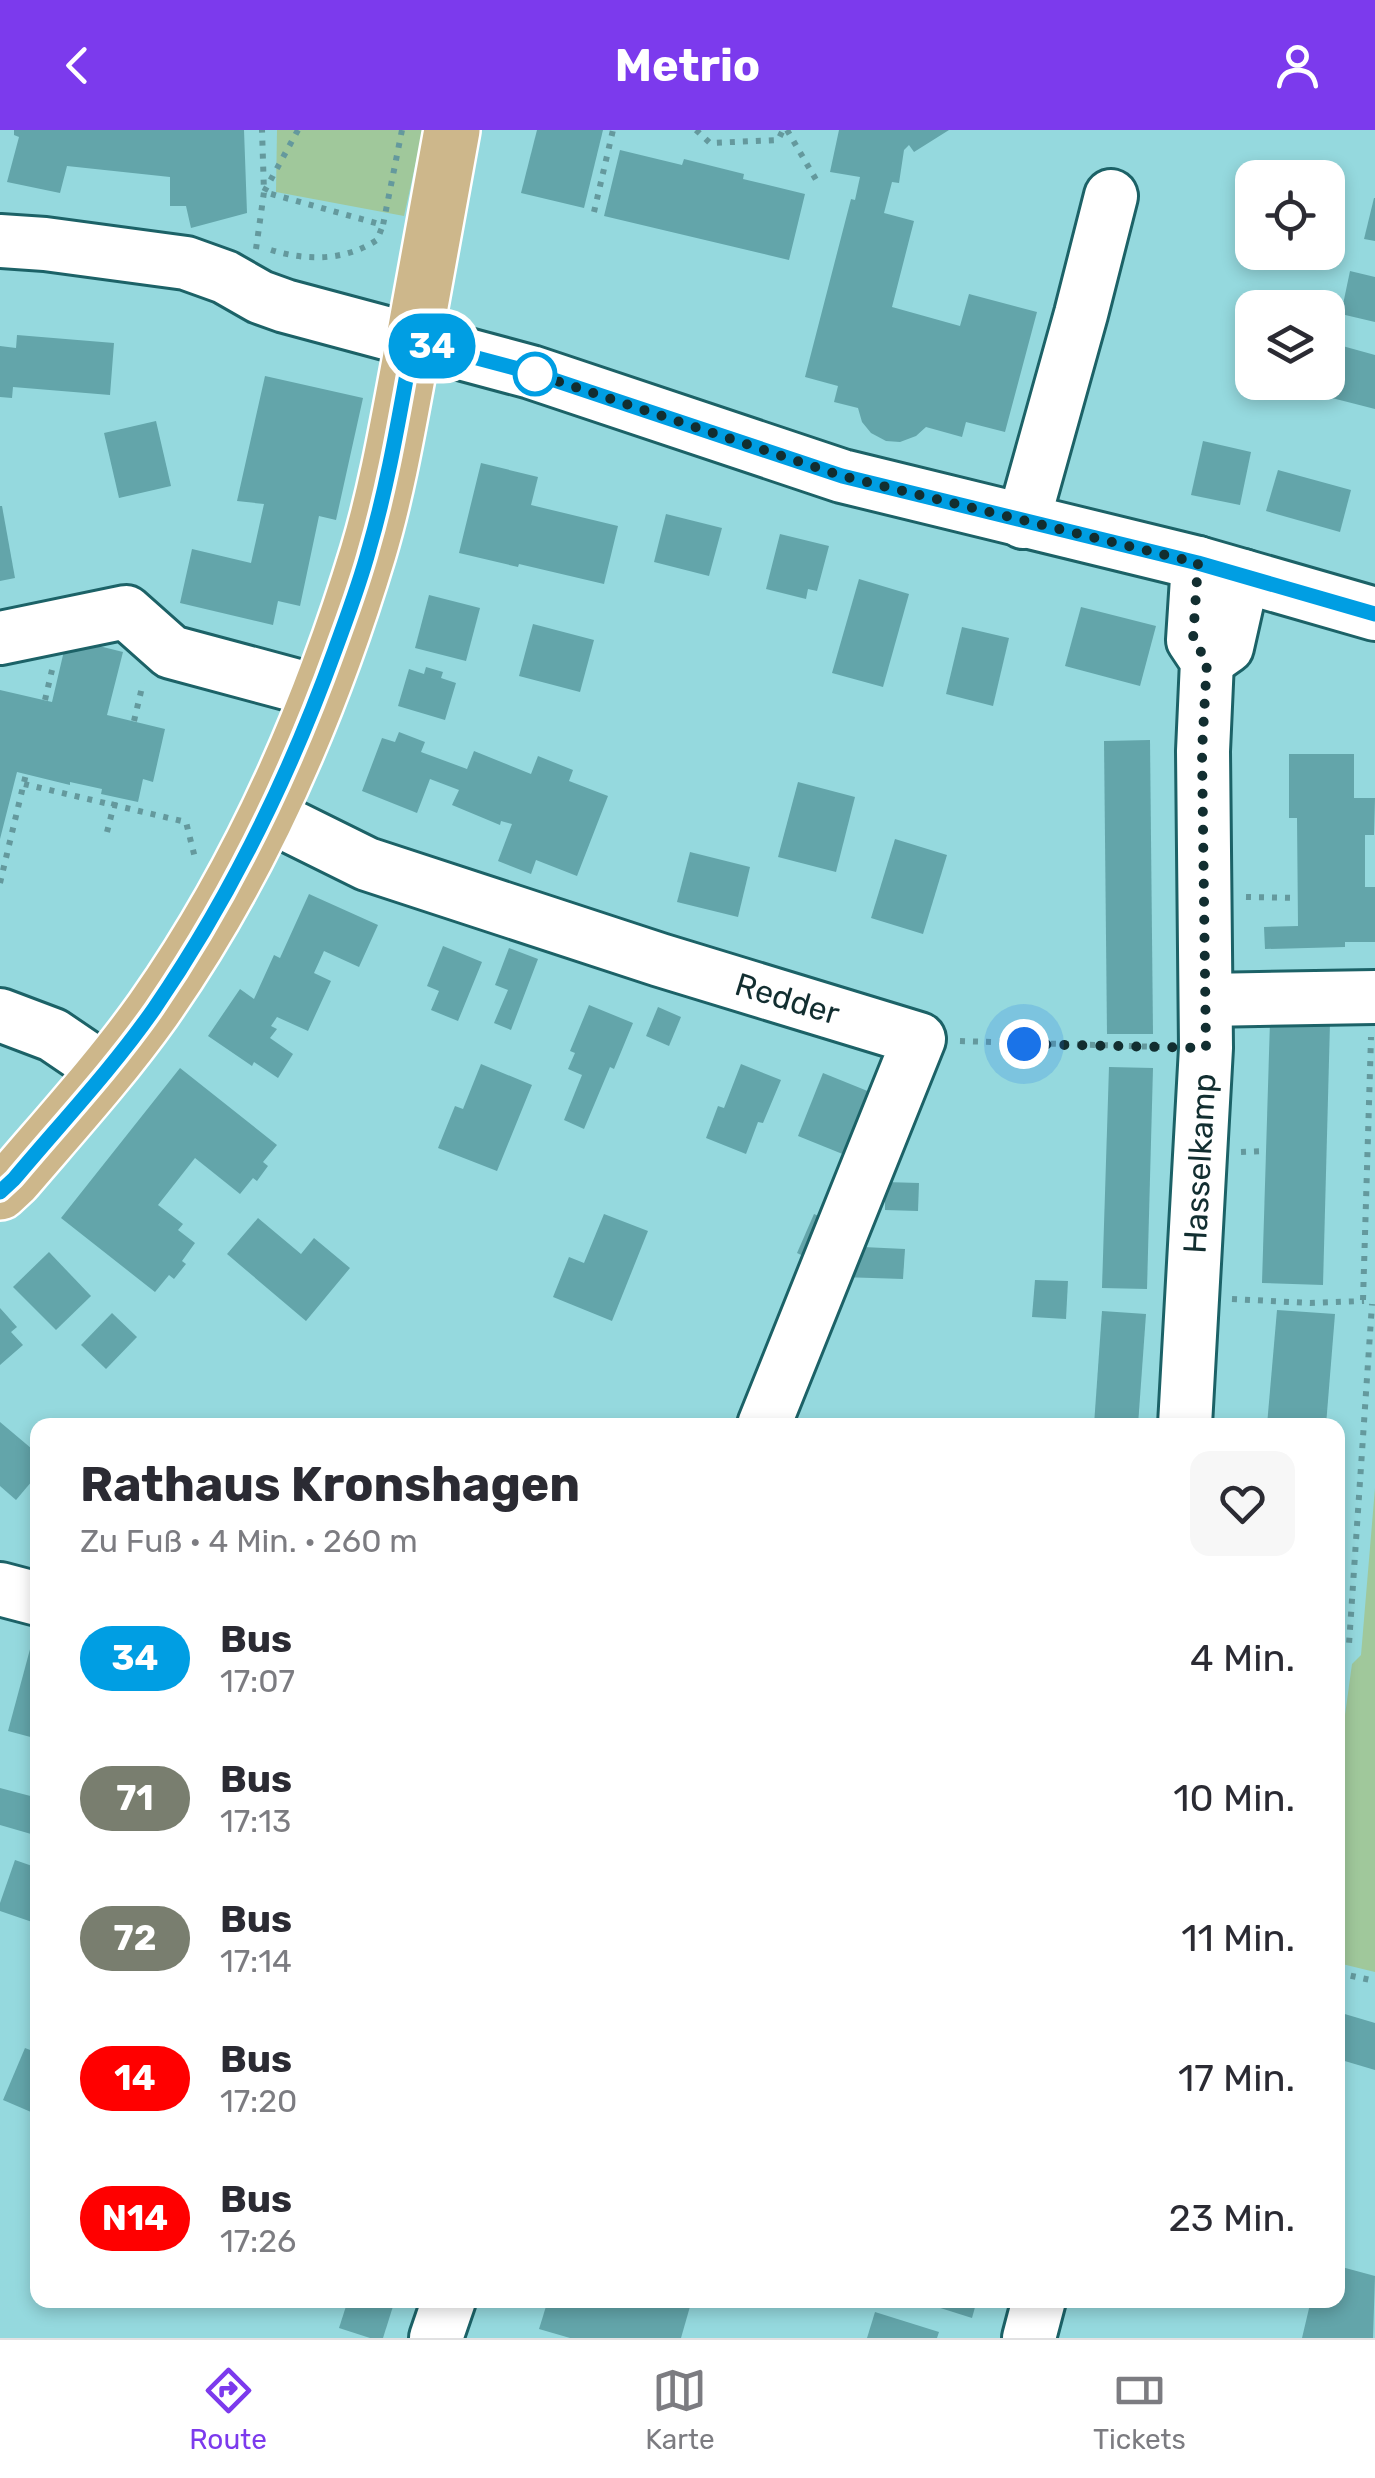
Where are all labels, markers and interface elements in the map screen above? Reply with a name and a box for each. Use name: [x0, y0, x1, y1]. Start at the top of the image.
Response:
icon: back: [50, 38, 105, 93]
icon: person: [1270, 38, 1325, 93]
text: Metrio: [615, 39, 760, 92]
map controls: [1235, 160, 1345, 400]
button: locate: [1235, 160, 1345, 270]
button: layers: [1235, 290, 1345, 400]
line badge: 34: [387, 314, 477, 378]
text: 34: [409, 325, 455, 367]
unlabelled marker: [514, 353, 556, 395]
street label: Redder: [731, 965, 844, 1033]
your location: [999, 1019, 1049, 1069]
street label: Hasselkamp: [1176, 1072, 1224, 1254]
button: heart: [1190, 1451, 1295, 1556]
text: Rathaus Kronshagen: [80, 1456, 580, 1513]
text: Zu Fuß · 4 Min. · 260 m: [80, 1522, 418, 1560]
text: Bus: [220, 1616, 292, 1662]
text: 4 Min.: [1190, 1635, 1295, 1681]
text: 34: [112, 1637, 158, 1679]
text: 17:07: [220, 1662, 295, 1700]
text: Bus: [220, 1756, 292, 1802]
text: 10 Min.: [1173, 1775, 1295, 1821]
text: 71: [116, 1777, 154, 1819]
text: 17:13: [220, 1802, 291, 1840]
text: Bus: [220, 1896, 292, 1942]
text: 11 Min.: [1181, 1915, 1295, 1961]
text: 72: [114, 1917, 156, 1959]
text: 17:14: [220, 1942, 292, 1980]
text: Bus: [220, 2036, 292, 2082]
text: 17 Min.: [1178, 2055, 1295, 2101]
text: 14: [114, 2057, 156, 2099]
text: 17:20: [220, 2082, 297, 2120]
text: Bus: [220, 2176, 292, 2222]
text: 23 Min.: [1169, 2195, 1295, 2241]
text: N14: [102, 2197, 168, 2239]
text: 17:26: [220, 2222, 296, 2260]
tab: Route: [189, 2363, 267, 2456]
tab: Karte: [645, 2363, 715, 2456]
tab: Tickets: [1093, 2363, 1186, 2456]

